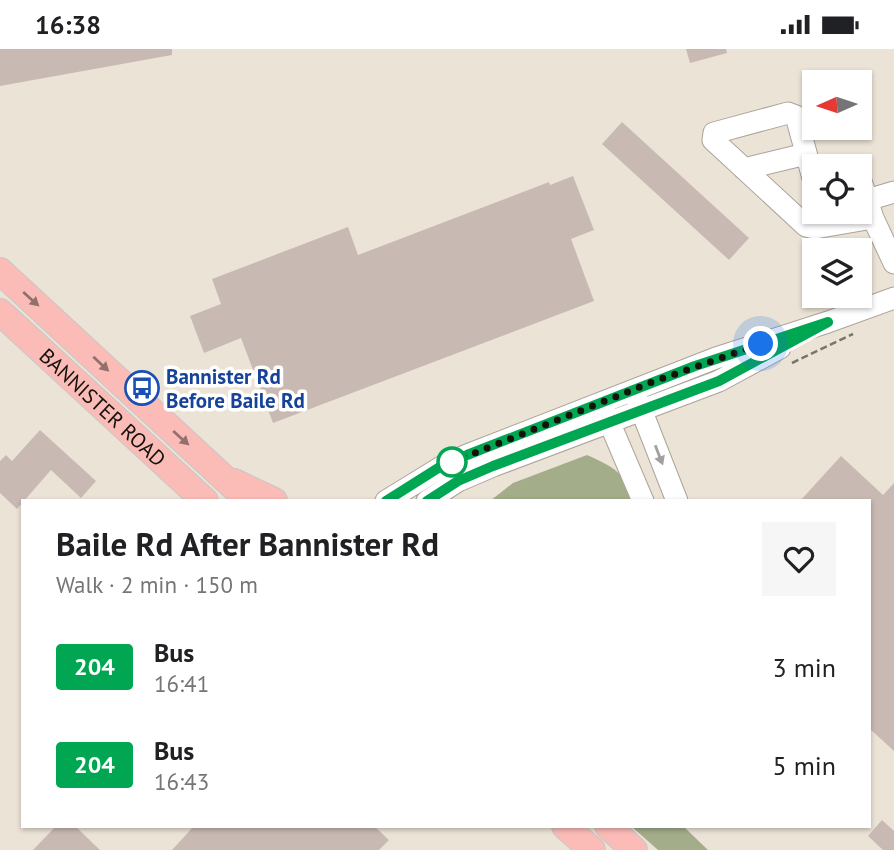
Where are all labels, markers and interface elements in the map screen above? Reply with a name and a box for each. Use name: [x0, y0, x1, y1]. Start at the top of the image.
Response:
text: 16:38: [35, 8, 101, 41]
north arrow: [802, 70, 872, 140]
map controls: [802, 70, 872, 308]
button: locate: [802, 154, 872, 224]
button: layers: [802, 238, 872, 308]
one-way arrow: [22, 291, 39, 307]
your location: [743, 326, 778, 361]
street label: BANNISTER ROAD: [34, 342, 172, 472]
one-way arrow: [92, 356, 110, 372]
place label: Bannister Rd Before Baile Rd: [166, 363, 305, 414]
bus stop icon: Bannister Rd Before Baile Rd: [123, 369, 161, 407]
one-way arrow: [172, 430, 189, 446]
one-way arrow: [654, 445, 665, 466]
unlabelled marker: [437, 447, 467, 477]
text: Baile Rd After Bannister Rd: [56, 522, 439, 565]
button: heart: [762, 522, 836, 596]
text: Walk · 2 min · 150 m: [56, 570, 258, 599]
text: Bus: [154, 636, 194, 669]
text: 204: [74, 651, 115, 682]
text: 3 min: [773, 651, 836, 684]
text: 16:41: [154, 669, 209, 698]
text: Bus: [154, 734, 194, 767]
text: 204: [74, 749, 115, 780]
text: 5 min: [773, 749, 836, 782]
text: 16:43: [154, 767, 209, 796]

